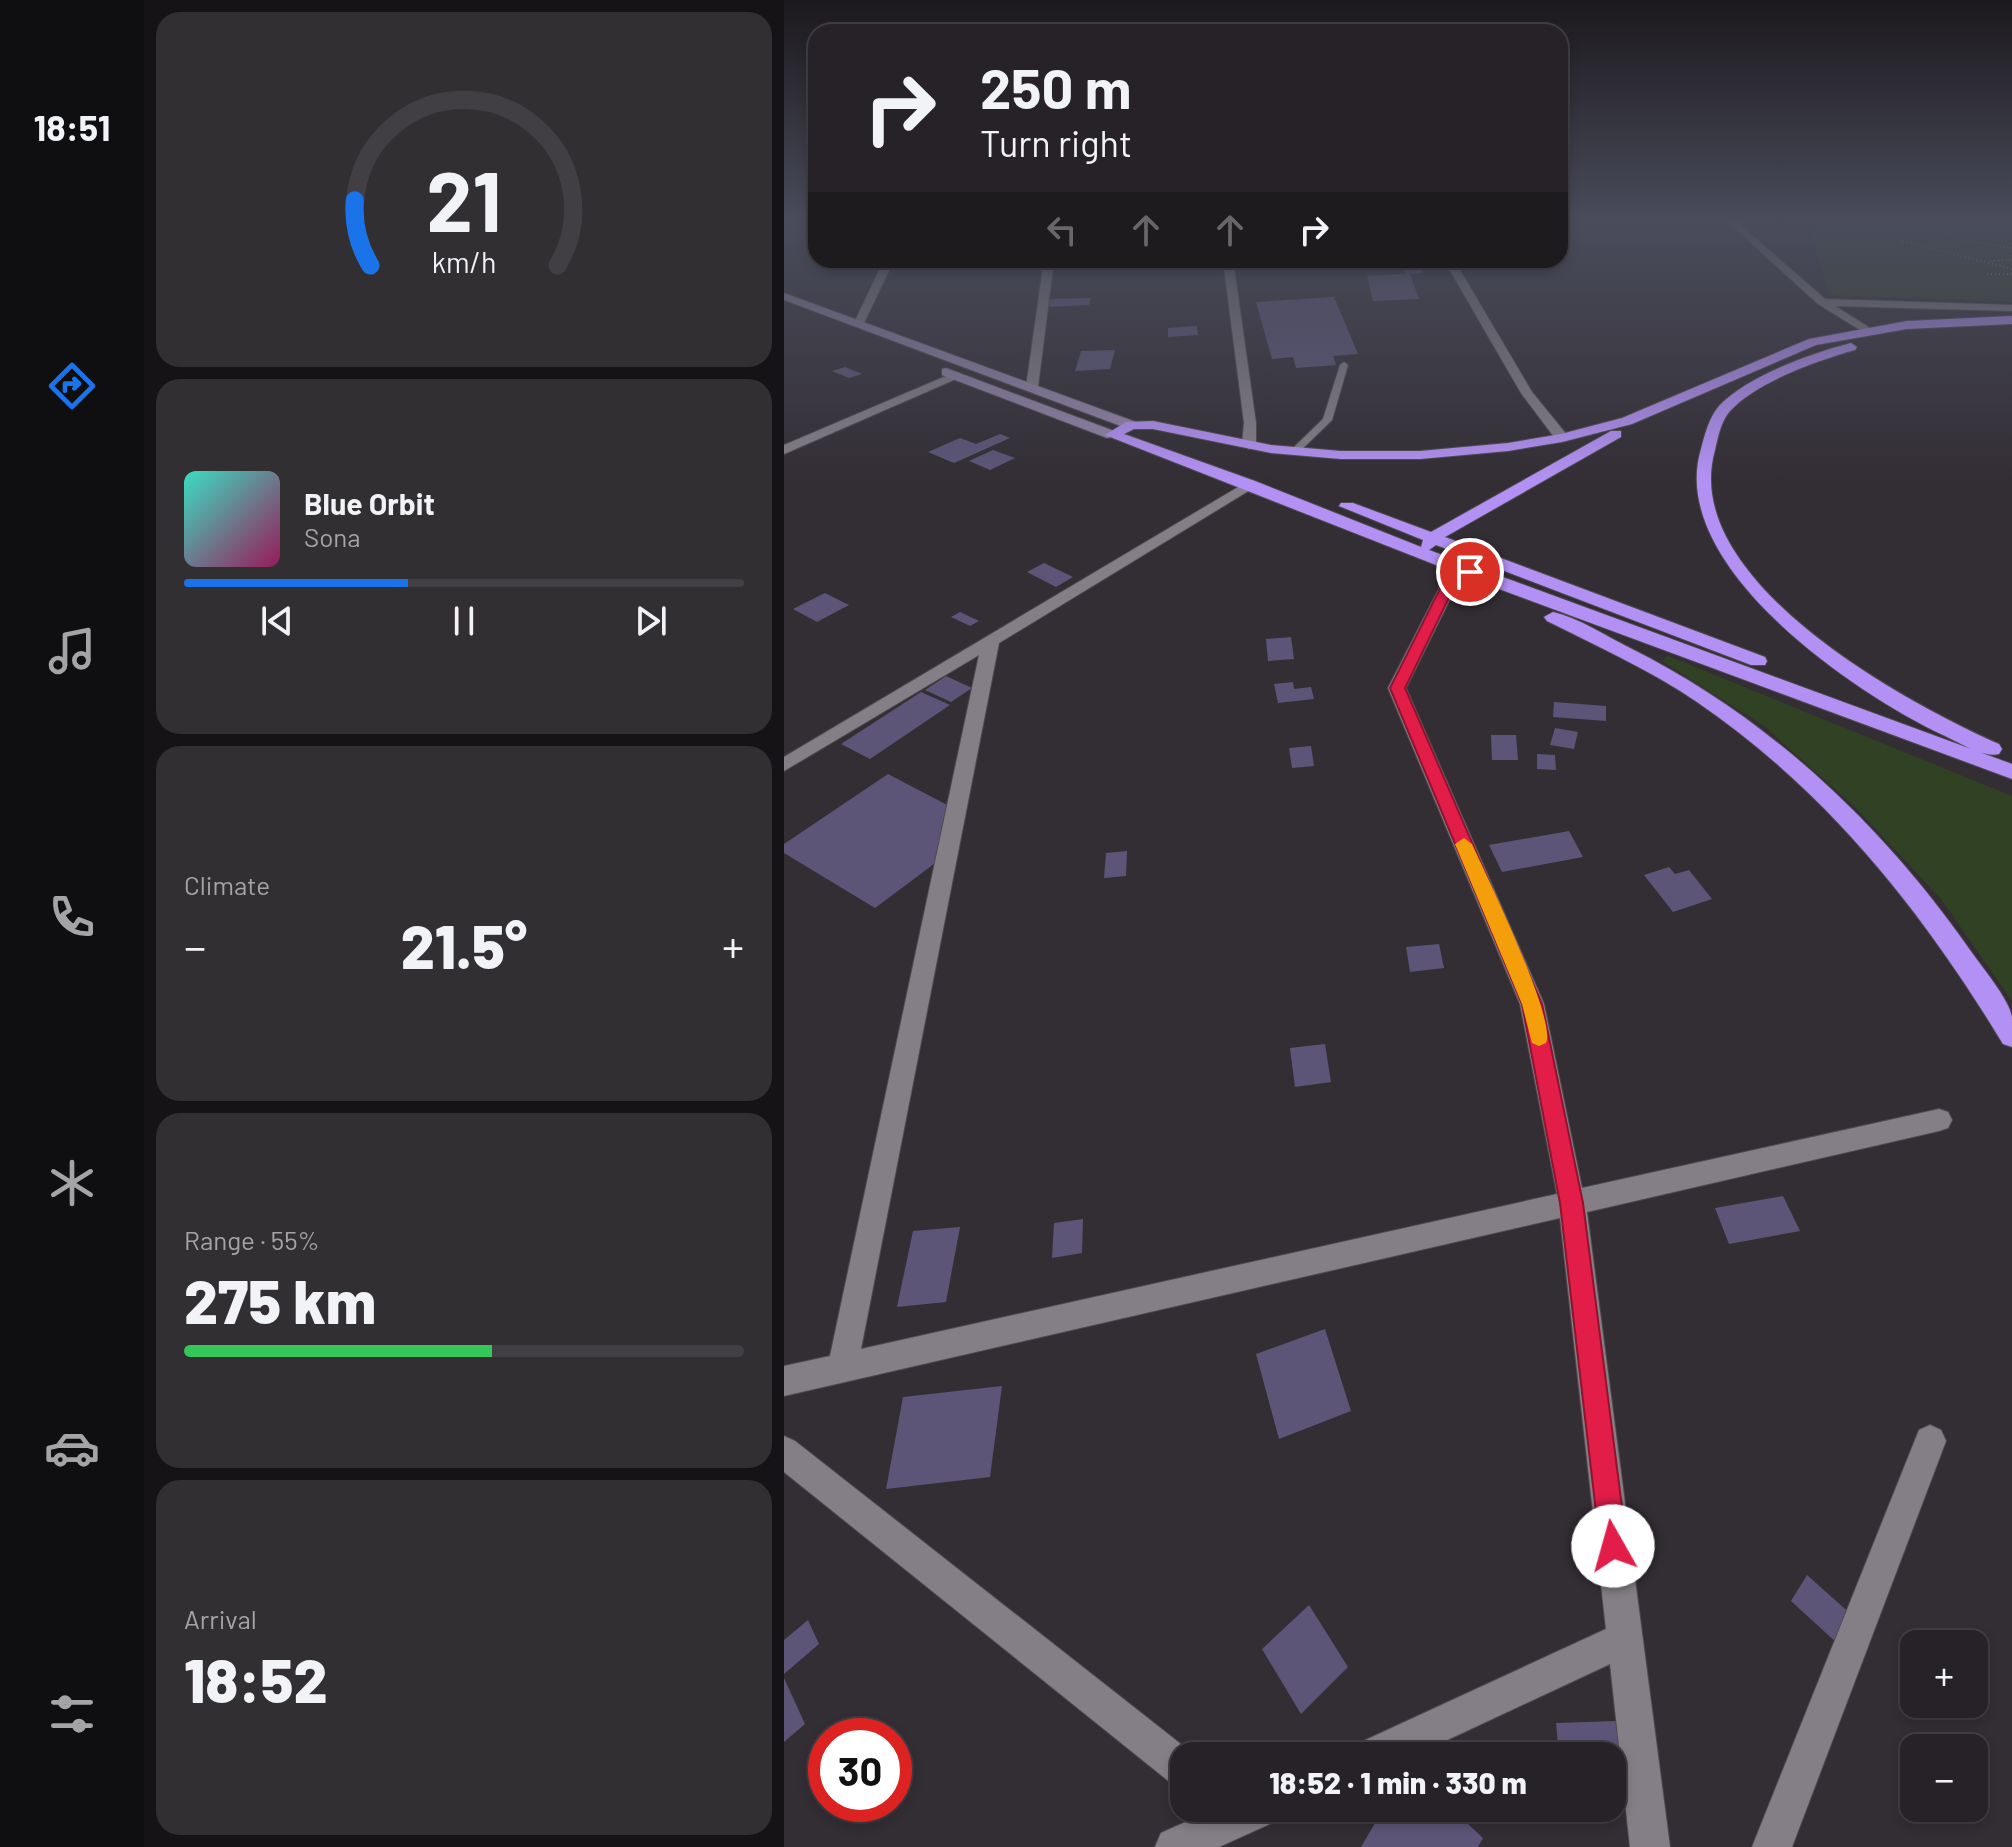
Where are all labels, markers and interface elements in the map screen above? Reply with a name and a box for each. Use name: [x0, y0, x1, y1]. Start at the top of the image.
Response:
text: 250 m: [980, 53, 1131, 120]
icon: right: [848, 56, 952, 160]
text: 18:51: [33, 105, 111, 148]
text: Turn right: [980, 121, 1132, 164]
text: 21: [426, 148, 502, 248]
icon: left: [1040, 208, 1084, 252]
icon: ahead: [1124, 208, 1168, 252]
icon: ahead: [1208, 208, 1252, 252]
icon: right: [1292, 208, 1336, 252]
text: km/h: [432, 244, 496, 279]
icon: directions: [44, 358, 100, 414]
text: Blue Orbit: [304, 485, 435, 521]
text: Sona: [304, 521, 361, 552]
pin: [1436, 538, 1504, 606]
icon: arrive: [1448, 550, 1492, 594]
icon: previous: [255, 599, 299, 643]
icon: pause: [442, 599, 486, 643]
icon: next: [629, 599, 673, 643]
icon: music: [44, 623, 100, 679]
text: Climate: [184, 869, 270, 900]
icon: phone: [44, 889, 100, 945]
text: 21.5°: [401, 909, 527, 981]
text: −: [184, 919, 206, 972]
text: +: [722, 919, 744, 972]
icon: climate: [44, 1155, 100, 1211]
text: Range · 55%: [184, 1224, 320, 1255]
text: 275 km: [184, 1264, 376, 1336]
icon: car: [44, 1420, 100, 1476]
position arrow: [1571, 1504, 1655, 1588]
text: Arrival: [184, 1603, 257, 1634]
map controls: [1900, 1630, 1988, 1822]
button: +: [1900, 1630, 1988, 1718]
text: 18:52: [184, 1643, 328, 1715]
icon: filters: [44, 1686, 100, 1742]
speed limit sign: 30: [808, 1718, 912, 1822]
button: −: [1900, 1734, 1988, 1822]
text: 18:52 · 1 min · 330 m: [1269, 1764, 1527, 1800]

